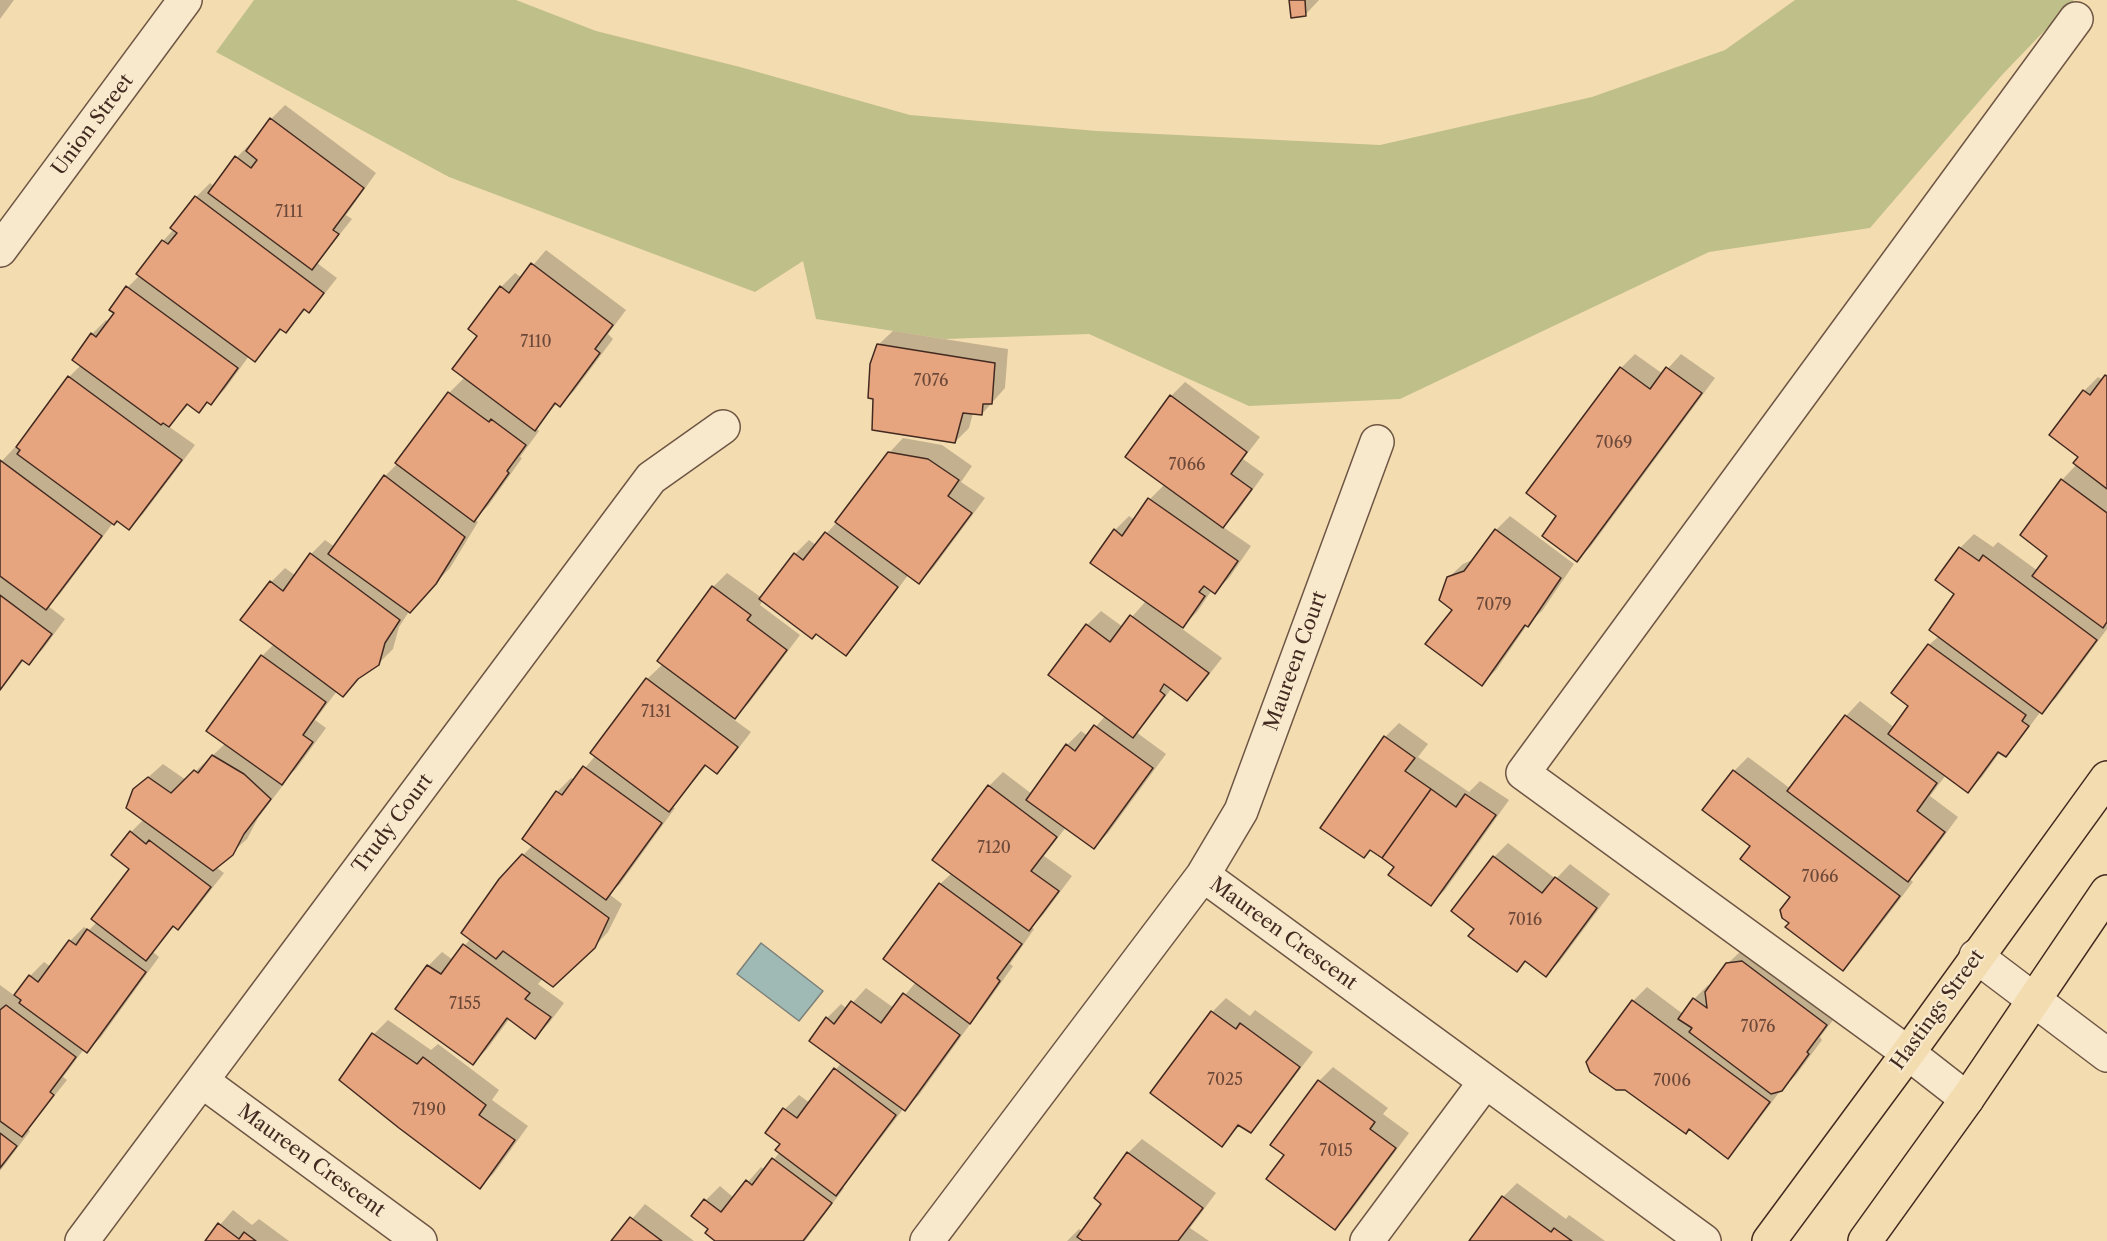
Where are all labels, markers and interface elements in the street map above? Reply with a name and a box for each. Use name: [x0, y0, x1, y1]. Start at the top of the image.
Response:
street label: Union Street: [47, 70, 139, 180]
house number: 7111: [275, 202, 303, 222]
house number: 7110: [520, 332, 552, 352]
house number: 7076: [914, 371, 948, 391]
house number: 7069: [1596, 433, 1632, 453]
house number: 7066: [1169, 455, 1205, 475]
street label: Maureen Court: [1260, 588, 1332, 734]
house number: 7079: [1476, 595, 1512, 615]
house number: 7131: [641, 702, 671, 722]
street label: Trudy Court: [348, 769, 438, 879]
house number: 7120: [977, 838, 1011, 858]
house number: 7066: [1802, 867, 1838, 887]
street label: Maureen Crescent: [1205, 873, 1361, 995]
house number: 7016: [1508, 910, 1542, 930]
street label: Hastings Street: [1886, 945, 1990, 1075]
house number: 7155: [449, 994, 481, 1014]
house number: 7076: [1741, 1017, 1775, 1037]
house number: 7025: [1207, 1070, 1243, 1090]
house number: 7006: [1653, 1071, 1691, 1091]
street label: Maureen Crescent: [233, 1100, 389, 1222]
house number: 7190: [412, 1100, 446, 1120]
house number: 7015: [1319, 1141, 1353, 1161]

